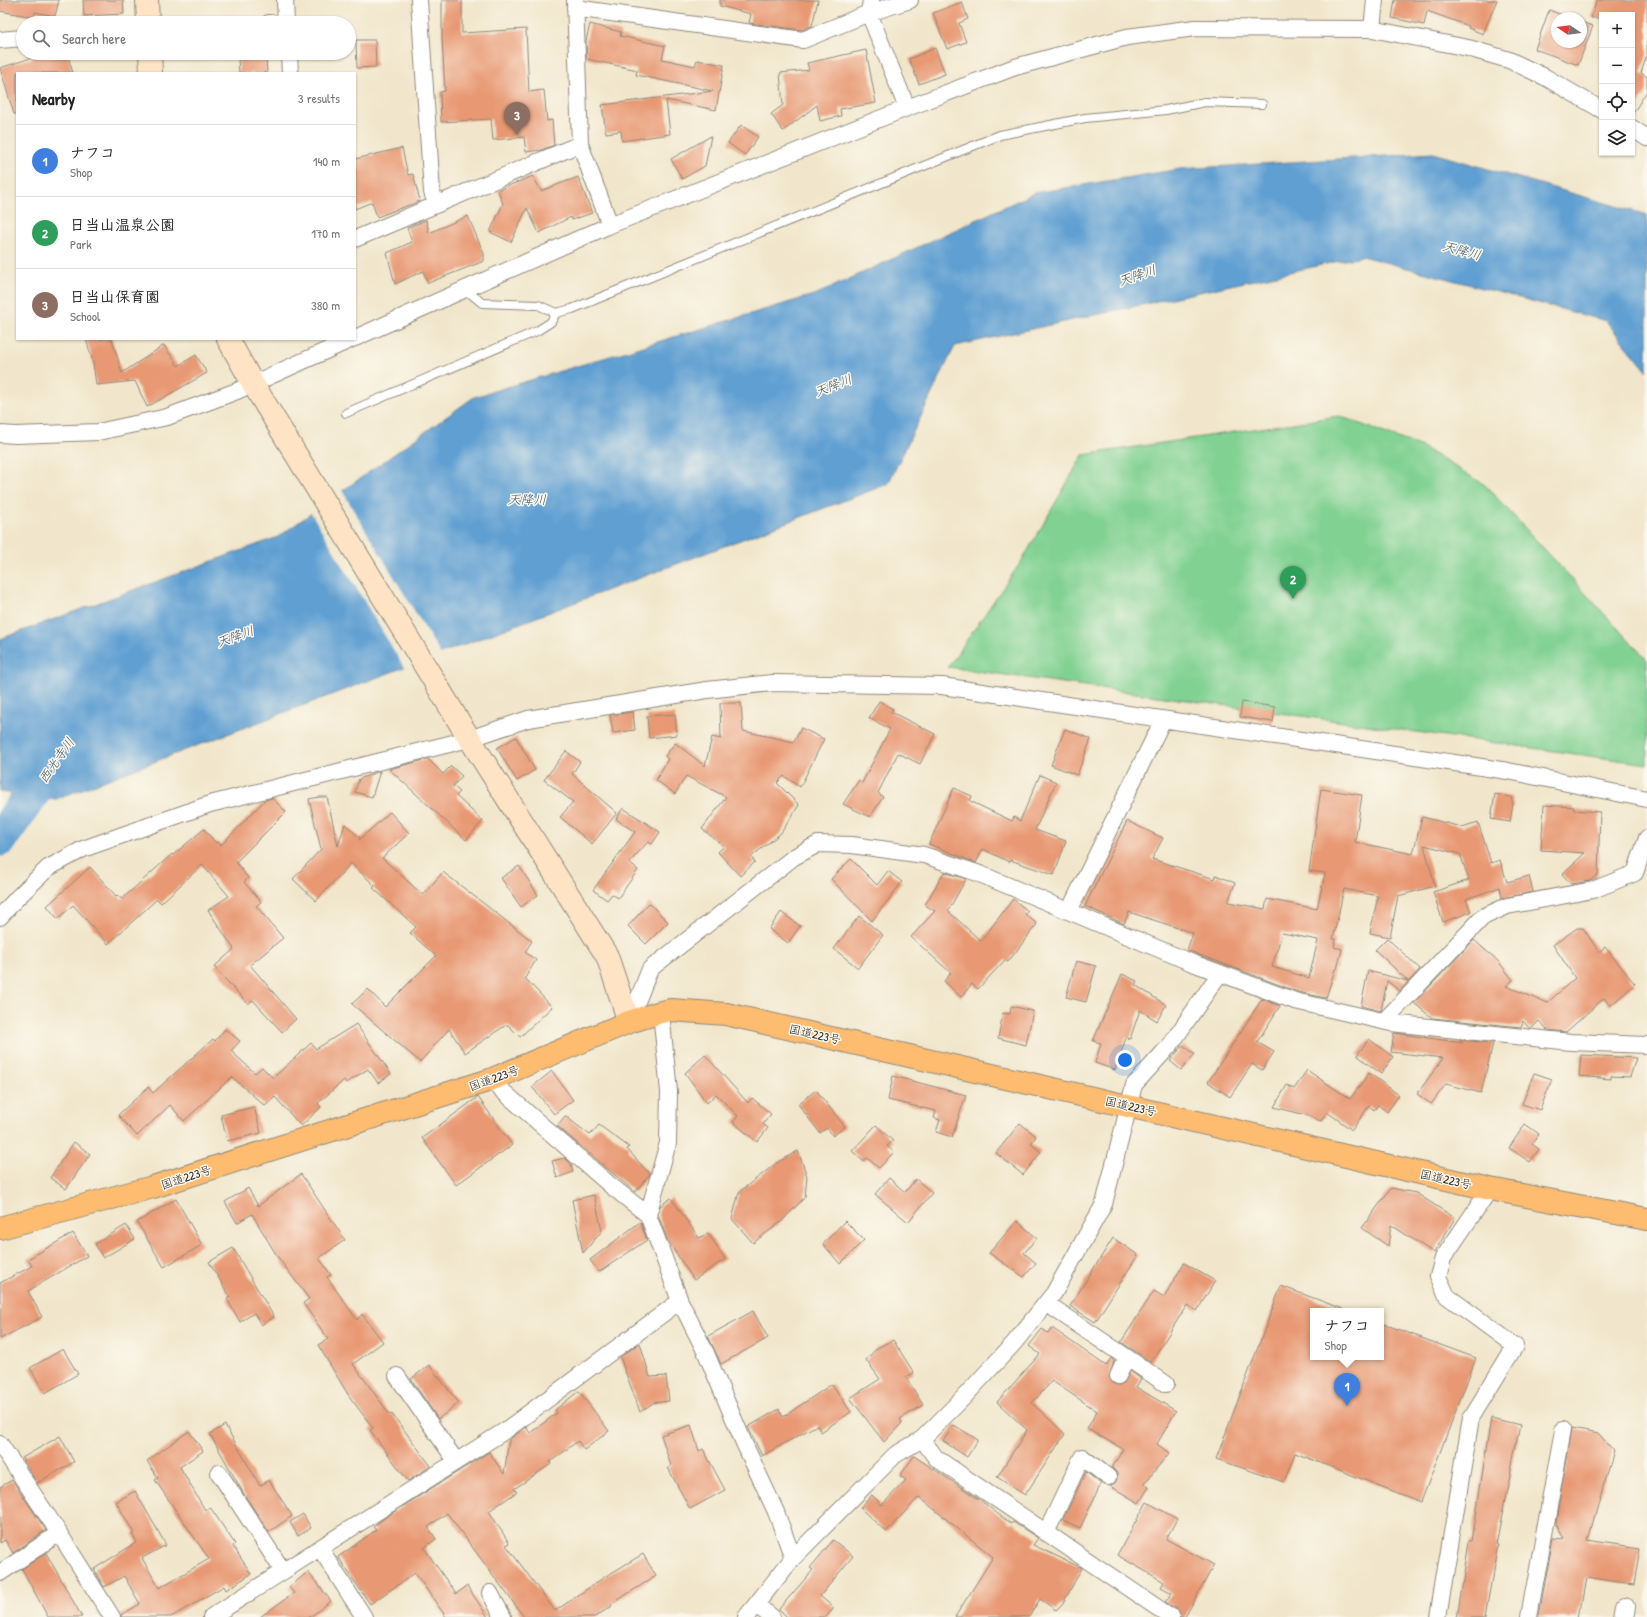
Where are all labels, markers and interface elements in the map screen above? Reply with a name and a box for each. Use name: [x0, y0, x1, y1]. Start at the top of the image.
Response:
north arrow: [1551, 12, 1587, 48]
map controls: [1599, 12, 1635, 156]
button: +: [1599, 12, 1635, 48]
search box: [16, 16, 356, 60]
icon: search: [30, 27, 52, 49]
text: Search here: [62, 28, 126, 49]
button: −: [1599, 48, 1635, 84]
button: locate: [1599, 84, 1635, 120]
text: Nearby: [32, 87, 75, 110]
text: 3 results: [298, 89, 340, 107]
pin: 3: [504, 102, 530, 135]
button: layers: [1599, 120, 1635, 156]
text: ナフコ: [70, 142, 115, 163]
text: 1: [43, 152, 47, 170]
text: 140 m: [313, 152, 340, 170]
text: Shop: [70, 163, 92, 181]
text: 日当山温泉公園: [70, 214, 175, 235]
text: 2: [42, 224, 48, 242]
text: 170 m: [311, 224, 340, 242]
text: Park: [70, 235, 92, 253]
water label: 天降川: [1441, 236, 1483, 264]
water label: 天降川: [1116, 260, 1158, 290]
text: 日当山保育園: [70, 286, 160, 307]
text: 3: [42, 296, 48, 314]
text: 380 m: [311, 296, 340, 314]
text: School: [70, 307, 100, 325]
water label: 天降川: [812, 369, 854, 401]
water label: 天降川: [507, 490, 547, 508]
pin: 2: [1280, 566, 1306, 599]
water label: 天降川: [214, 621, 256, 651]
water label: 西光寺川: [34, 734, 78, 786]
street label: 国道223号: [787, 1020, 843, 1048]
your location: [1115, 1050, 1135, 1070]
street label: 国道223号: [466, 1061, 522, 1095]
street label: 国道223号: [1103, 1092, 1159, 1120]
street label: 国道223号: [158, 1161, 214, 1193]
street label: 国道223号: [1418, 1165, 1474, 1193]
popup: [1310, 1308, 1384, 1360]
text: ナフコ: [1324, 1315, 1370, 1336]
text: Shop: [1324, 1336, 1347, 1354]
pin: 1: [1334, 1373, 1360, 1406]

